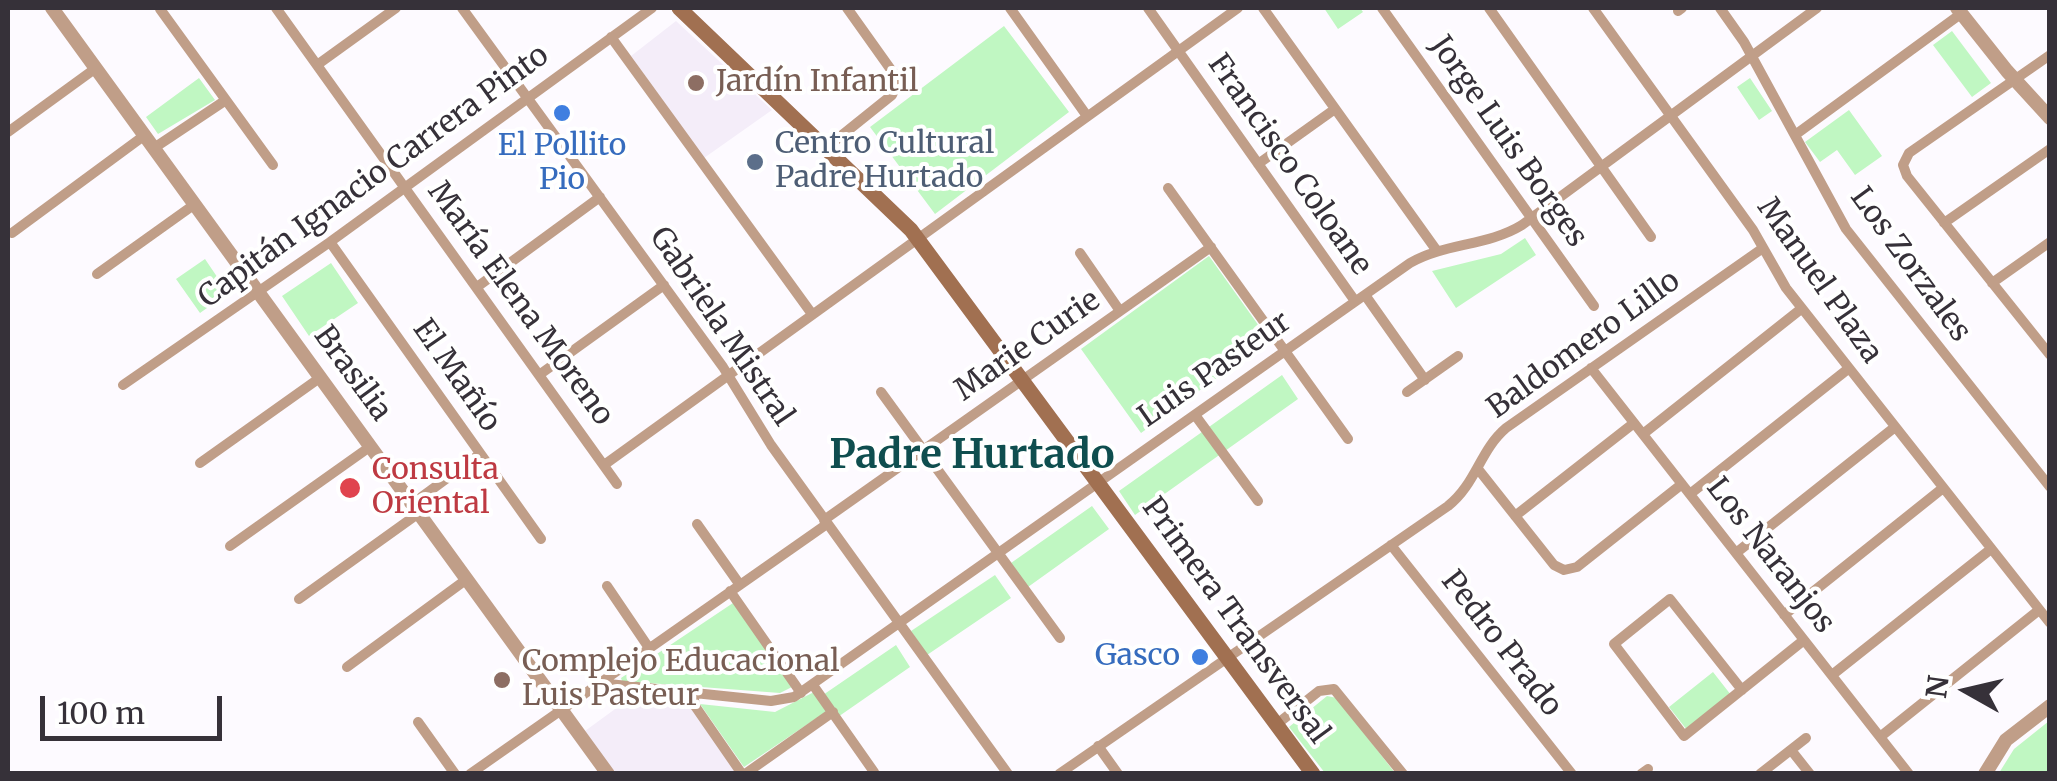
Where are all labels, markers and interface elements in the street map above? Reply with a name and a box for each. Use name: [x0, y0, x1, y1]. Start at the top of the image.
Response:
street label: Jorge Luis Borges: [1422, 30, 1594, 254]
street label: Capitán Ignacio Carrera Pinto: [192, 38, 556, 316]
street label: Francisco Coloane: [1199, 48, 1379, 282]
place label: Jardín Infantil: [716, 65, 918, 101]
marker: Jardín Infantil: [685, 72, 707, 94]
marker: El Pollito Pio: [551, 102, 573, 124]
place label: Centro Cultural Padre Hurtado: [775, 127, 994, 198]
place label: El Pollito Pio: [498, 129, 626, 200]
marker: Centro Cultural Padre Hurtado: [744, 151, 766, 173]
street label: María Elena Moreno: [420, 175, 620, 433]
street label: Los Zorzales: [1842, 181, 1978, 349]
street label: Manuel Plaza: [1749, 192, 1889, 370]
street label: Gabriela Mistral: [641, 221, 801, 433]
street label: Baldomero Lillo: [1481, 263, 1687, 427]
street label: Marie Curie: [949, 283, 1107, 409]
street label: Luis Pasteur: [1132, 304, 1298, 436]
street label: El Mañío: [404, 313, 508, 439]
street label: Brasilia: [306, 320, 398, 428]
district label: Padre Hurtado: [829, 433, 1115, 481]
place label: Consulta Oriental: [372, 453, 499, 524]
street label: Los Naranjos: [1698, 471, 1842, 641]
marker: Consulta Oriental: [337, 475, 363, 501]
street label: Primera Transversal: [1134, 491, 1336, 751]
street label: Pedro Prado: [1433, 564, 1569, 724]
place label: Gasco: [1095, 639, 1180, 675]
north arrow: [1917, 641, 2017, 741]
place label: Complejo Educacional Luis Pasteur: [522, 645, 839, 716]
marker: Gasco: [1189, 646, 1211, 668]
marker: Complejo Educacional Luis Pasteur: [491, 669, 513, 691]
text: N: [1918, 673, 1957, 700]
scale bar: [45, 676, 228, 738]
text: 100 m: [57, 694, 145, 732]

